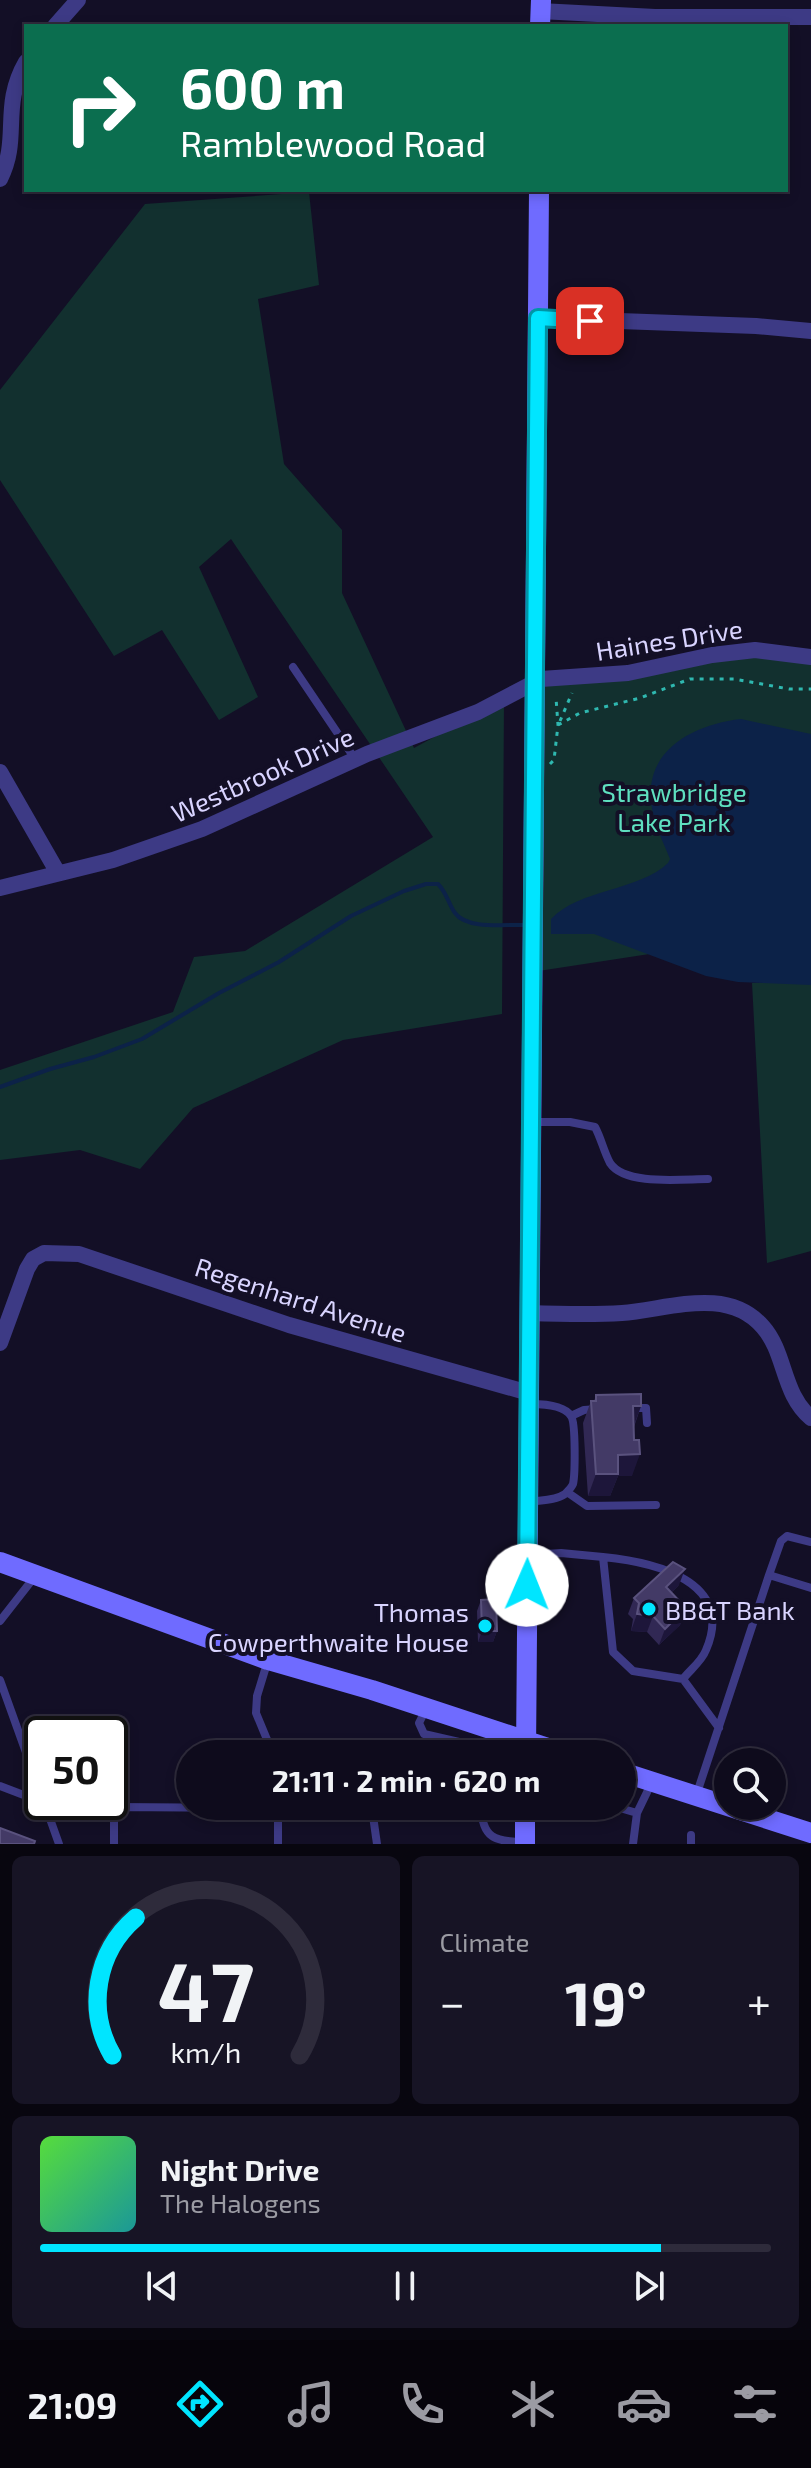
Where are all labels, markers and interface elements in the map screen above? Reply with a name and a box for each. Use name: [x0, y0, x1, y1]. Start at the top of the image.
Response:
text: 600 m: [180, 53, 345, 120]
icon: right: [48, 56, 152, 160]
text: Ramblewood Road: [180, 121, 486, 164]
pin: [556, 287, 624, 355]
icon: arrive: [568, 299, 612, 343]
street label: Haines Drive: [594, 612, 744, 666]
street label: Westbrook Drive: [166, 720, 358, 828]
park label: Strawbridge Lake Park: [601, 776, 747, 837]
street label: Regenhard Avenue: [192, 1250, 410, 1348]
position arrow: [485, 1543, 569, 1627]
place label: BB&T Bank: [665, 1594, 795, 1625]
place label: Thomas Cowperthwaite House: [208, 1596, 469, 1657]
marker: BB&T Bank: [640, 1600, 658, 1618]
marker: Thomas Cowperthwaite House: [476, 1617, 494, 1635]
speed limit sign: 50: [24, 1716, 128, 1820]
map controls: [714, 1748, 786, 1820]
button: search: [714, 1748, 786, 1820]
text: 21:11 · 2 min · 620 m: [272, 1762, 540, 1798]
text: Climate: [440, 1926, 529, 1957]
text: 47: [157, 1939, 254, 2039]
text: 19°: [565, 1966, 647, 2038]
text: −: [440, 1975, 465, 2028]
text: +: [747, 1975, 771, 2028]
text: km/h: [170, 2034, 241, 2069]
text: Night Drive: [160, 2151, 319, 2187]
text: The Halogens: [160, 2187, 321, 2218]
icon: previous: [140, 2264, 184, 2308]
icon: pause: [383, 2264, 427, 2308]
icon: next: [627, 2264, 671, 2308]
icon: directions: [172, 2376, 228, 2432]
icon: music: [283, 2376, 339, 2432]
icon: phone: [394, 2376, 450, 2432]
icon: climate: [505, 2376, 561, 2432]
icon: car: [616, 2376, 672, 2432]
icon: filters: [727, 2376, 783, 2432]
text: 21:09: [28, 2383, 117, 2426]

